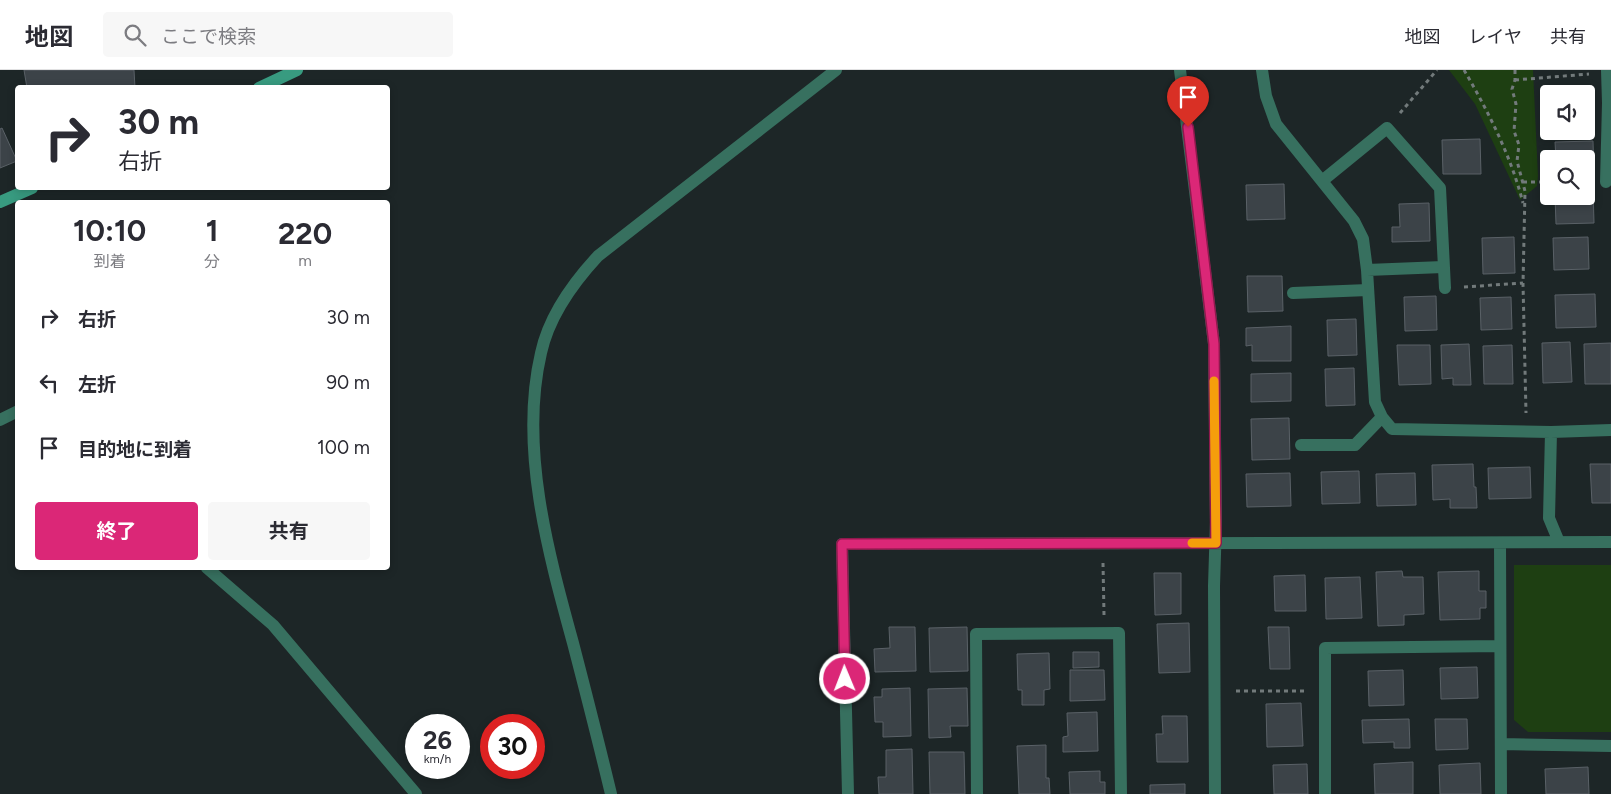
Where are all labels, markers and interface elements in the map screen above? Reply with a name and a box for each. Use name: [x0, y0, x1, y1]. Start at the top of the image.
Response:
search box: [103, 12, 453, 57]
icon: search: [121, 21, 149, 49]
text: 地図: [25, 22, 73, 51]
text: ここで検索: [161, 25, 256, 48]
text: 地図: [1405, 26, 1441, 48]
text: レイヤ: [1469, 26, 1522, 48]
text: 共有: [1550, 26, 1586, 48]
pin: [1167, 76, 1209, 127]
icon: arrive: [1174, 83, 1202, 111]
map controls: [1540, 85, 1595, 205]
button: sound: [1540, 85, 1595, 140]
text: 30 m: [118, 101, 199, 143]
icon: right: [35, 105, 100, 170]
text: 右折: [118, 148, 162, 175]
button: search: [1540, 150, 1595, 205]
text: 10:10: [73, 212, 146, 249]
text: 1: [206, 212, 218, 249]
text: 220: [278, 215, 332, 252]
text: m: [298, 251, 312, 270]
text: 到着: [94, 252, 126, 271]
text: 分: [204, 252, 220, 271]
icon: right: [35, 304, 63, 332]
text: 30 m: [327, 306, 370, 329]
text: 右折: [78, 308, 116, 331]
icon: left: [35, 369, 63, 397]
text: 90 m: [326, 371, 370, 394]
text: 左折: [78, 373, 116, 396]
icon: arrive: [35, 434, 63, 462]
text: 100 m: [317, 436, 370, 459]
text: 目的地に到着: [78, 438, 192, 461]
button: 終了: [35, 502, 198, 560]
button: 共有: [208, 502, 370, 560]
position arrow: [818, 652, 870, 704]
speed limit sign: 30: [480, 714, 545, 779]
text: 26: [423, 725, 452, 755]
text: km/h: [424, 752, 451, 766]

